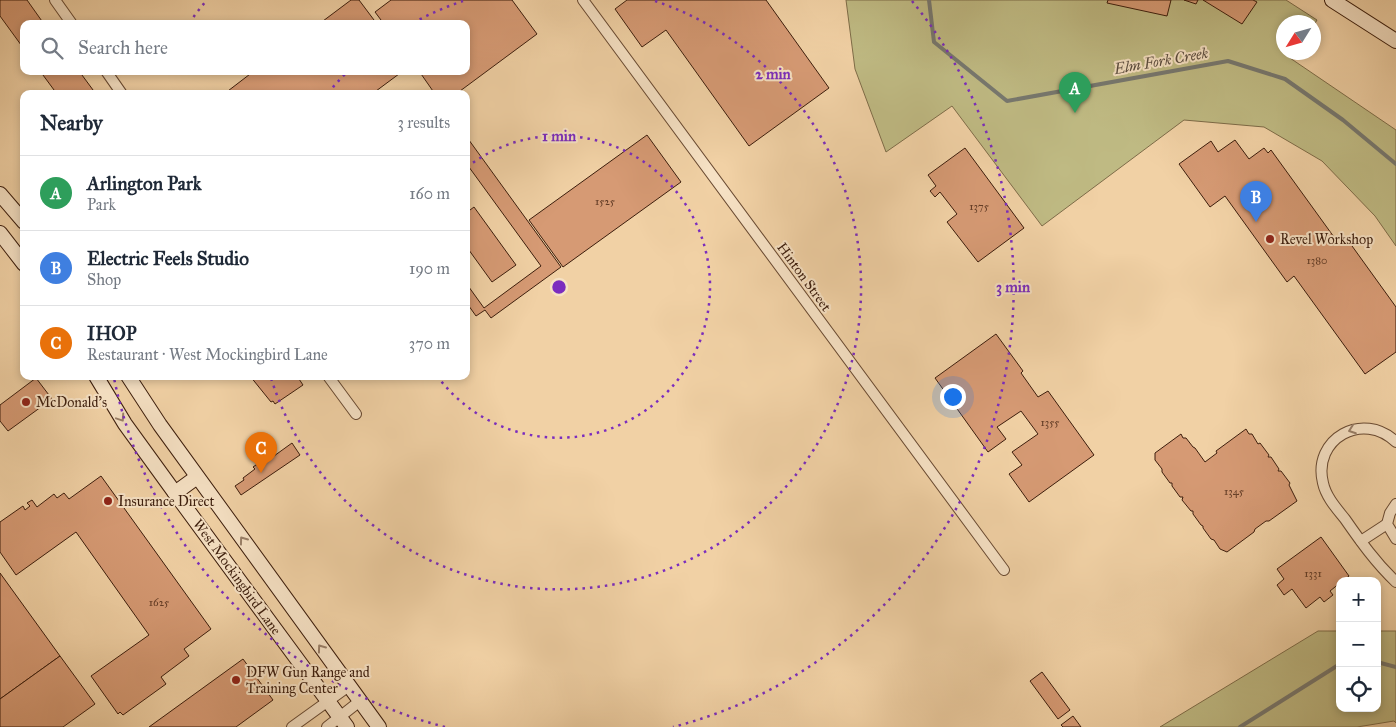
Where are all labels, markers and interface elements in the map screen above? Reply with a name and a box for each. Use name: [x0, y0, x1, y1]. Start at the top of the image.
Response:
north arrow: [1276, 15, 1321, 60]
search box: [20, 20, 470, 75]
icon: search: [38, 34, 66, 62]
text: Search here: [78, 36, 168, 59]
water label: Elm Fork Creek: [1112, 44, 1210, 78]
text: 2 min: [755, 65, 792, 83]
pin: A: [1059, 72, 1091, 113]
text: Nearby: [40, 110, 103, 136]
text: 3 results: [397, 113, 450, 132]
text: 1 min: [542, 127, 577, 145]
text: Arlington Park: [87, 172, 202, 195]
pin: B: [1240, 181, 1272, 222]
text: A: [51, 184, 61, 203]
text: 160 m: [409, 184, 450, 203]
text: Park: [87, 195, 116, 214]
house number: 1525: [595, 195, 615, 208]
house number: 1375: [969, 200, 989, 213]
place label: Revel Workshop: [1280, 231, 1373, 248]
marker: Revel Workshop: [1264, 233, 1276, 245]
street label: Hinton Street: [773, 239, 835, 315]
text: Electric Feels Studio: [87, 247, 249, 270]
house number: 1380: [1307, 254, 1328, 267]
text: B: [51, 259, 61, 278]
text: 190 m: [409, 259, 450, 278]
text: Shop: [87, 270, 121, 289]
centre of rings: [550, 278, 568, 296]
text: 3 min: [996, 278, 1031, 297]
text: IHOP: [87, 322, 137, 345]
text: C: [51, 334, 61, 353]
text: 370 m: [409, 334, 450, 353]
text: Restaurant · West Mockingbird Lane: [87, 345, 328, 364]
your location: [940, 384, 966, 410]
place label: McDonald's: [36, 394, 107, 411]
marker: McDonald's: [20, 396, 32, 408]
one-way arrow: [115, 412, 125, 421]
house number: 1355: [1041, 416, 1059, 429]
one-way arrow: [1348, 424, 1357, 434]
pin: C: [245, 432, 277, 473]
house number: 1345: [1224, 485, 1244, 498]
place label: Insurance Direct: [118, 493, 214, 510]
marker: Insurance Direct: [102, 495, 114, 507]
street label: West Mockingbird Lane: [189, 516, 285, 638]
one-way arrow: [240, 537, 248, 546]
house number: 1331: [1304, 567, 1322, 580]
map controls: [1336, 577, 1381, 712]
button: +: [1336, 577, 1381, 622]
house number: 1625: [149, 596, 169, 609]
button: −: [1336, 622, 1381, 667]
one-way arrow: [318, 644, 327, 654]
place label: DFW Gun Range and Training Center: [246, 664, 370, 697]
button: locate: [1336, 667, 1381, 712]
marker: DFW Gun Range and Training Center: [230, 674, 242, 686]

